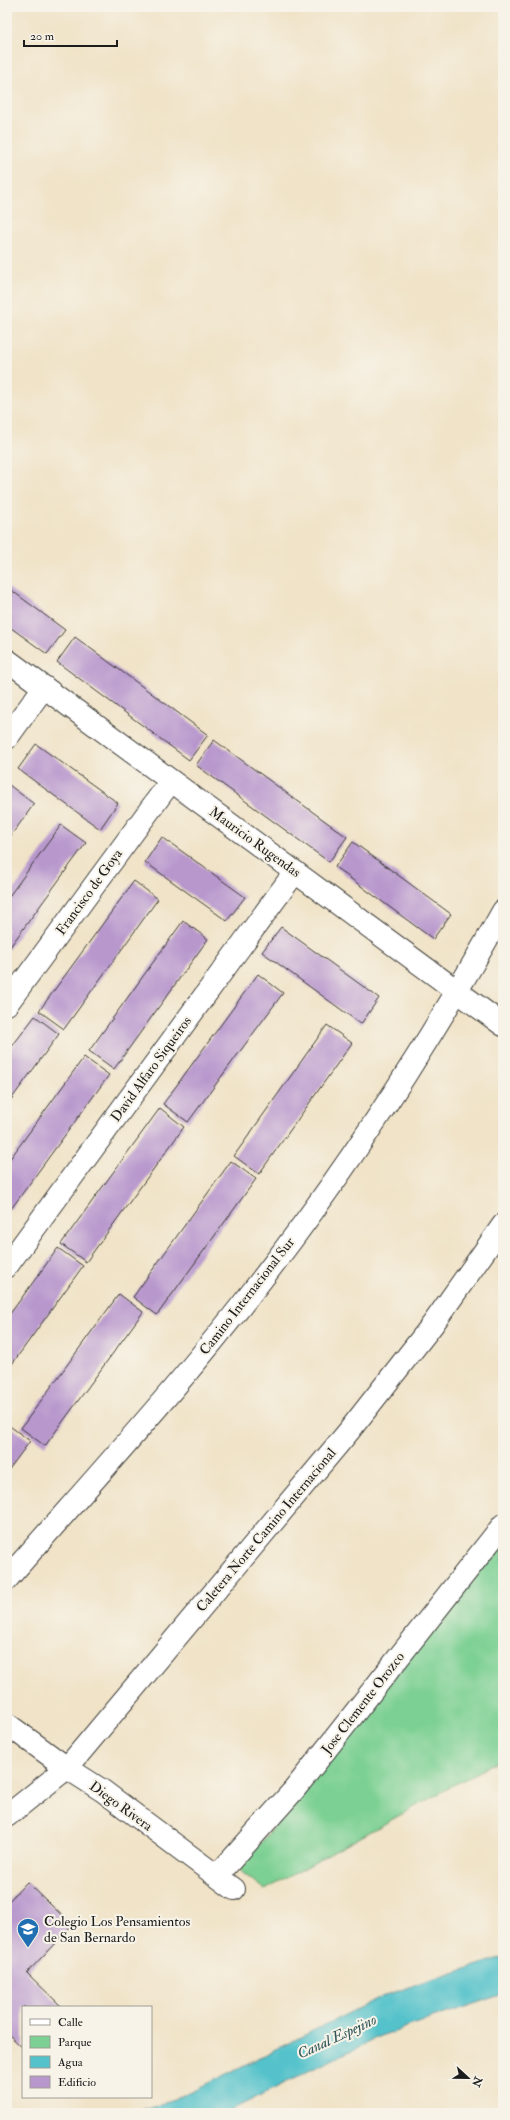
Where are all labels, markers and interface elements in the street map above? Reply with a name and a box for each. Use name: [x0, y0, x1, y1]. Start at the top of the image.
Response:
scale bar: [24, 22, 117, 48]
text: 20 m: [30, 29, 55, 44]
street label: Mauricio Rugendas: [206, 803, 304, 881]
street label: Francisco de Goya: [52, 846, 127, 939]
street label: David Alfaro Siqueiros: [107, 1013, 195, 1125]
street label: Camino Internacional Sur: [196, 1233, 299, 1358]
street label: Caletera Norte Camino Internacional: [192, 1444, 340, 1615]
street label: Jose Clemente Orozco: [317, 1648, 408, 1758]
street label: Diego Rivera: [86, 1777, 156, 1835]
place label: Colegio Los Pensamientos de San Bernardo: [44, 1913, 190, 1946]
school or university icon: Colegio Los Pensamientos de San Bernardo: [15, 1916, 41, 1949]
legend: [22, 2006, 152, 2098]
water label: Canal Espejino: [294, 2010, 380, 2064]
text: Calle: [58, 2015, 83, 2030]
text: Parque: [58, 2035, 92, 2050]
text: Agua: [57, 2055, 84, 2070]
north arrow: [448, 2058, 488, 2098]
text: N: [469, 2074, 485, 2090]
text: Edificio: [58, 2075, 96, 2090]

